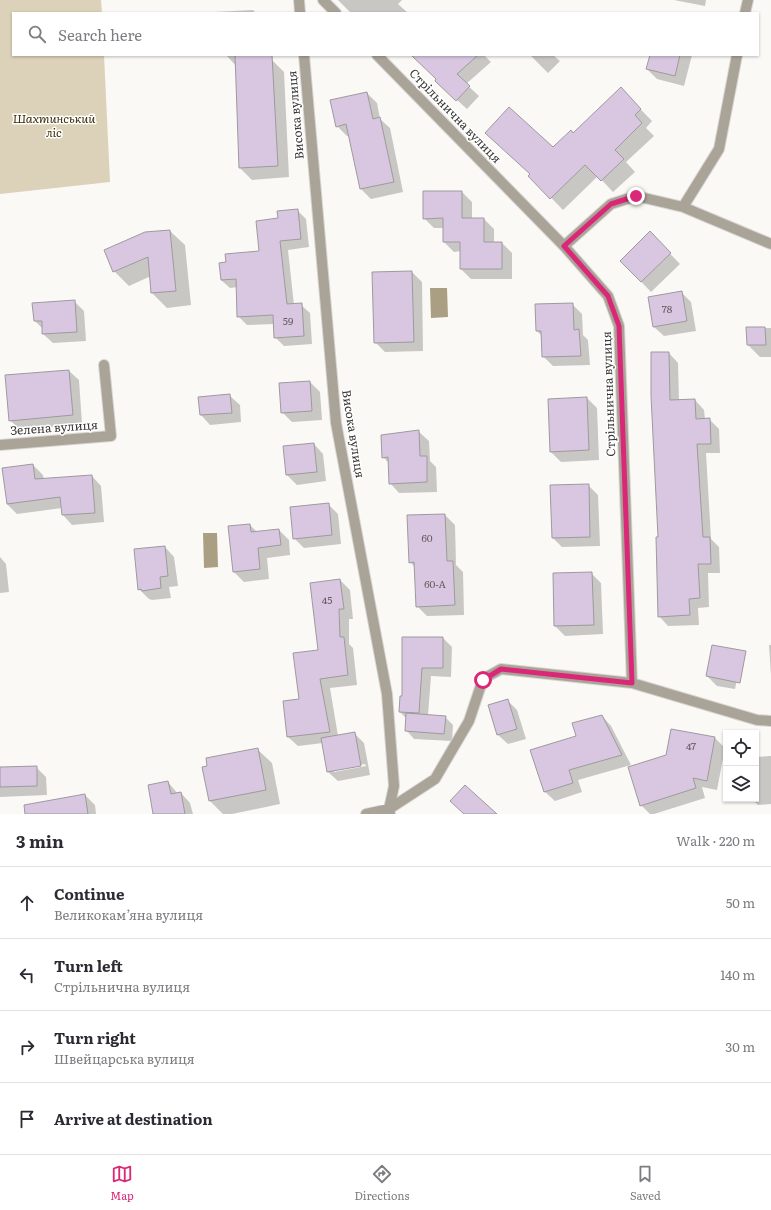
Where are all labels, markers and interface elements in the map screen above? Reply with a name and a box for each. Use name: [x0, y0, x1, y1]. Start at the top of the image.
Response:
search box: [12, 12, 759, 56]
icon: search: [26, 23, 48, 45]
text: Search here: [58, 23, 142, 46]
street label: Стрільнична вулиця: [406, 64, 506, 167]
street label: Висока вулиця: [282, 70, 308, 160]
park label: Шахтинський ліс: [13, 109, 96, 141]
route end: [627, 187, 645, 205]
house number: 78: [662, 301, 673, 316]
house number: 59: [283, 313, 293, 328]
street label: Стрільнична вулиця: [597, 331, 619, 457]
street label: Висока вулиця: [338, 388, 370, 479]
street label: Зелена вулиця: [9, 415, 98, 439]
house number: 60: [421, 530, 433, 545]
house number: 60-А: [424, 576, 447, 591]
house number: 45: [322, 592, 332, 607]
route start: [474, 671, 492, 689]
map controls: [723, 730, 759, 802]
button: locate: [723, 730, 759, 766]
house number: 47: [686, 738, 696, 753]
button: layers: [723, 766, 759, 802]
text: 3 min: [16, 828, 64, 853]
text: Walk · 220 m: [676, 831, 755, 850]
text: Continue: [54, 882, 124, 905]
icon: ahead: [16, 892, 38, 914]
text: 50 m: [726, 893, 755, 912]
text: Великокамʼяна вулиця: [54, 905, 203, 924]
text: Turn left: [54, 954, 123, 977]
icon: left: [16, 964, 38, 986]
text: 140 m: [720, 965, 755, 984]
text: Стрільнична вулиця: [54, 977, 190, 996]
text: Turn right: [54, 1026, 136, 1049]
icon: right: [16, 1036, 38, 1058]
text: 30 m: [725, 1037, 755, 1056]
text: Швейцарська вулиця: [54, 1049, 195, 1068]
text: Arrive at destination: [54, 1107, 213, 1130]
icon: arrive: [16, 1108, 38, 1130]
tab: Map: [110, 1163, 134, 1203]
tab: Directions: [354, 1163, 409, 1203]
tab: Saved: [630, 1163, 661, 1203]

